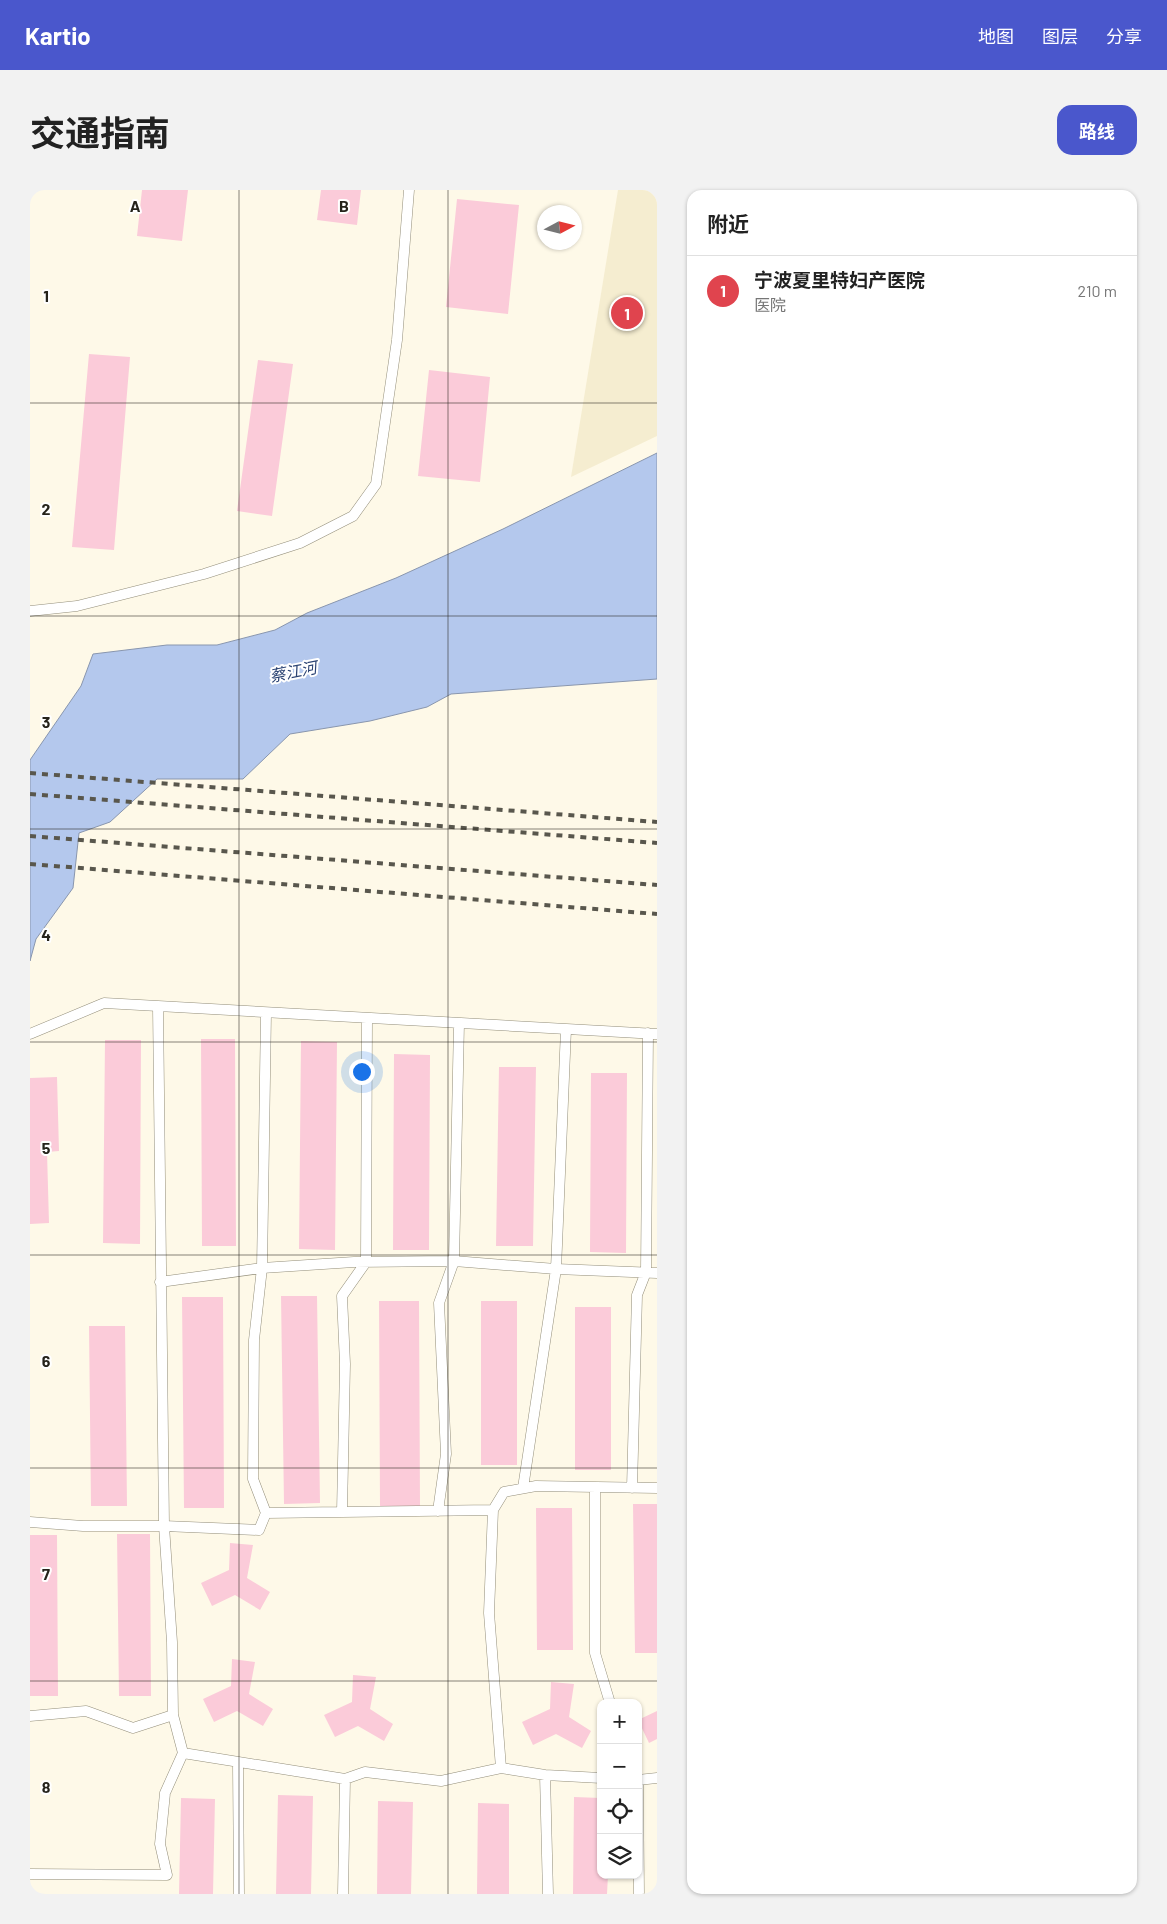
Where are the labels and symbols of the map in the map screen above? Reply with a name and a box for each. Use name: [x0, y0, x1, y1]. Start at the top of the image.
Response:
text: A: [130, 196, 141, 215]
text: B: [339, 196, 349, 215]
north arrow: [537, 205, 582, 250]
text: 1: [43, 286, 49, 305]
pin: 1: [611, 294, 643, 332]
text: 2: [42, 499, 51, 518]
water label: 蔡江河: [268, 657, 321, 685]
text: 3: [42, 712, 50, 731]
text: 4: [41, 925, 51, 944]
your location: [349, 1059, 375, 1085]
text: 5: [42, 1138, 51, 1157]
text: 6: [42, 1351, 51, 1370]
text: 7: [42, 1564, 50, 1583]
text: 8: [42, 1777, 51, 1796]

